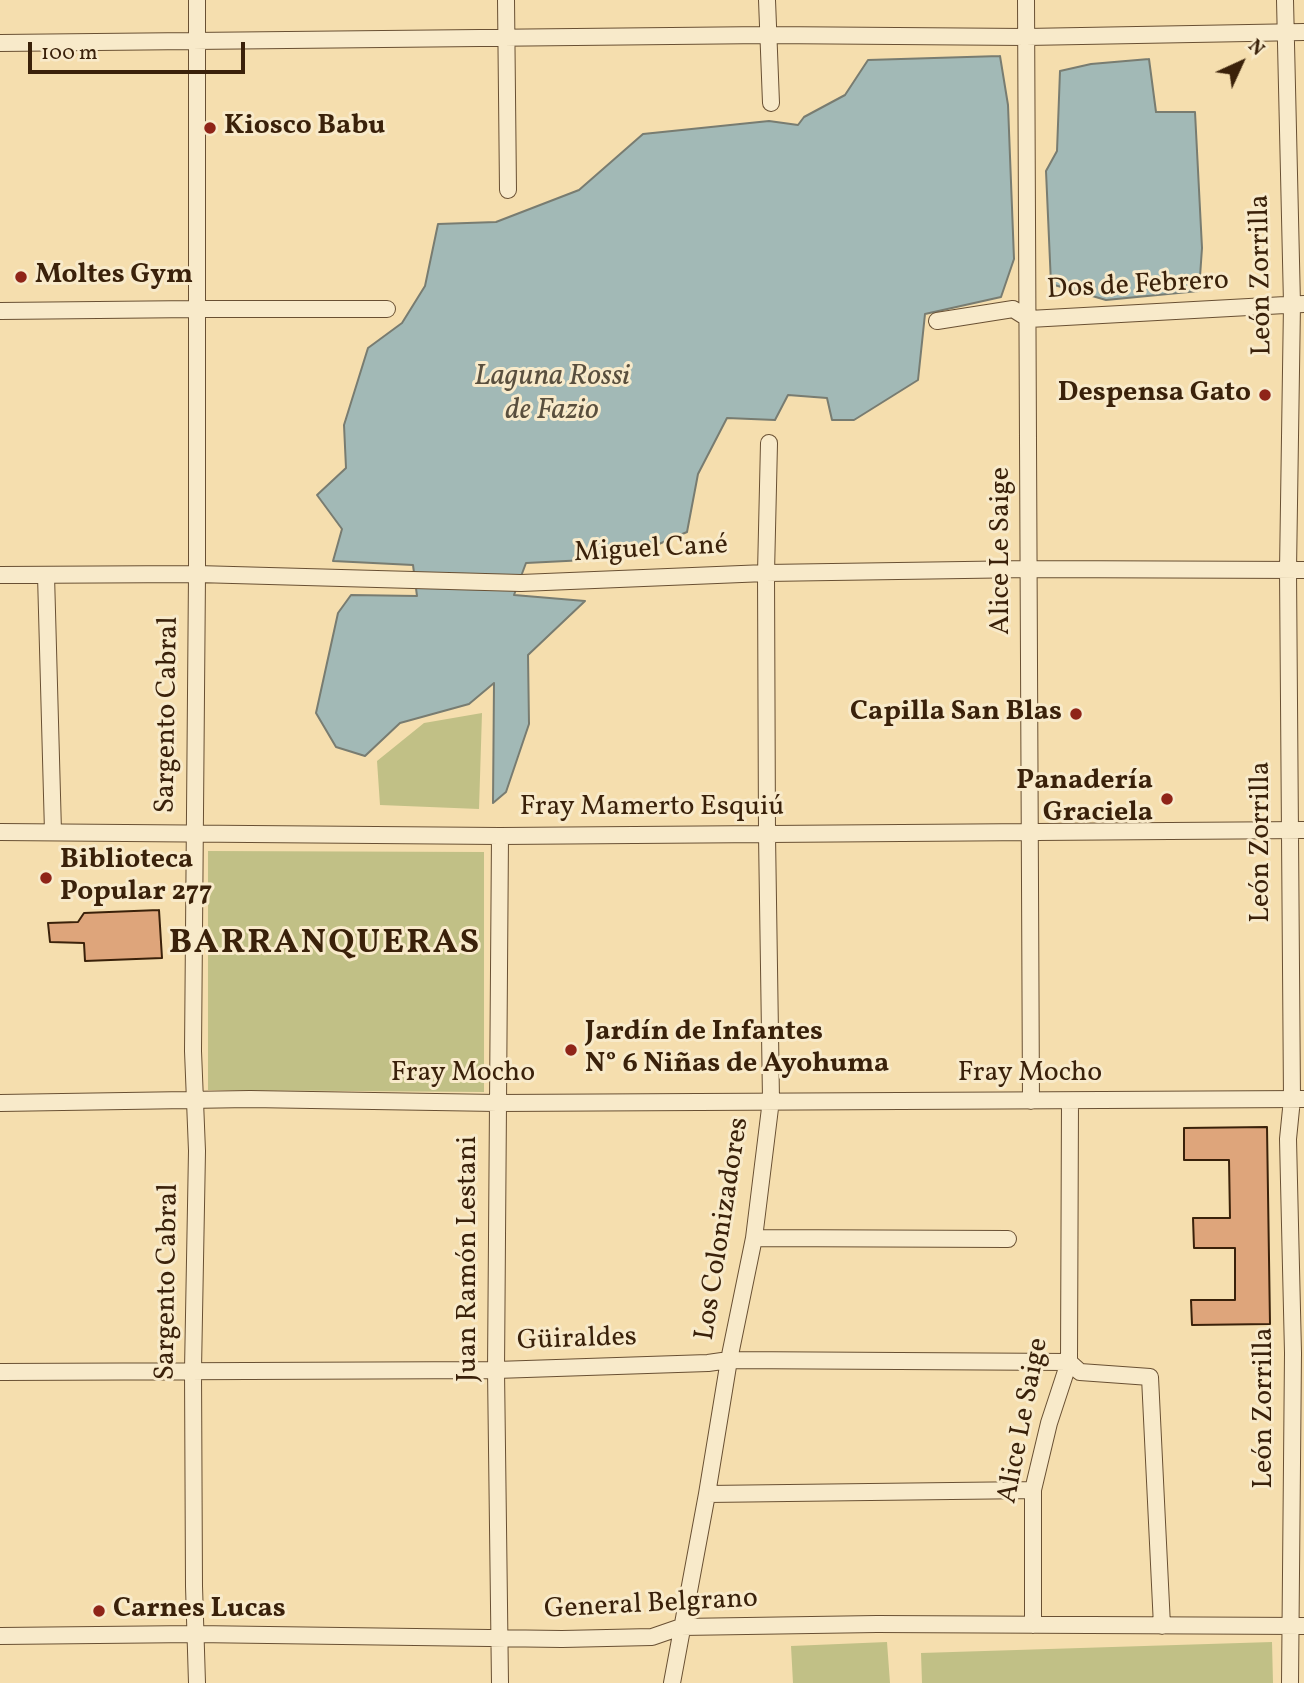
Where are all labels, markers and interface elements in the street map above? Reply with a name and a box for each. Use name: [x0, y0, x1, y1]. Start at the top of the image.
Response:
scale bar: [32, 28, 248, 72]
north arrow: [1206, 28, 1276, 98]
text: N: [1242, 34, 1270, 62]
text: 100 m: [41, 39, 98, 68]
place label: Kiosco Babu: [224, 111, 385, 145]
marker: Kiosco Babu: [202, 120, 218, 136]
street label: León Zorrilla: [1245, 194, 1281, 356]
place label: Moltes Gym: [35, 260, 193, 294]
street label: Dos de Febrero: [1046, 265, 1230, 309]
marker: Moltes Gym: [13, 269, 29, 285]
water label: Laguna Rossi de Fazio: [474, 360, 630, 430]
place label: Despensa Gato: [1058, 378, 1251, 412]
marker: Despensa Gato: [1257, 387, 1273, 403]
street label: Alice Le Saige: [986, 467, 1020, 635]
street label: Miguel Cané: [573, 530, 729, 572]
street label: Sargento Cabral: [150, 616, 188, 814]
place label: Capilla San Blas: [850, 697, 1062, 731]
marker: Capilla San Blas: [1068, 706, 1084, 722]
street label: León Zorrilla: [1246, 761, 1280, 923]
place label: Panadería Graciela: [1016, 766, 1153, 832]
marker: Panadería Graciela: [1159, 791, 1175, 807]
street label: Fray Mamerto Esquiú: [520, 792, 784, 826]
place label: Biblioteca Popular 277: [60, 845, 213, 911]
marker: Biblioteca Popular 277: [38, 870, 54, 886]
district label: BARRANQUERAS: [170, 925, 480, 967]
place label: Jardín de Infantes N° 6 Niñas de Ayohuma: [585, 1017, 889, 1083]
marker: Jardín de Infantes N° 6 Niñas de Ayohuma: [563, 1042, 579, 1058]
street label: Fray Mocho: [391, 1058, 535, 1092]
street label: Fray Mocho: [958, 1058, 1102, 1092]
street label: Los Colonizadores: [690, 1115, 758, 1343]
street label: Juan Ramón Lestani: [453, 1136, 487, 1382]
street label: Sargento Cabral: [150, 1183, 188, 1381]
street label: Güiraldes: [517, 1322, 637, 1360]
street label: León Zorrilla: [1249, 1327, 1283, 1489]
street label: Alice Le Saige: [992, 1335, 1058, 1507]
street label: General Belgrano: [543, 1584, 759, 1628]
place label: Carnes Lucas: [113, 1594, 286, 1628]
marker: Carnes Lucas: [91, 1603, 107, 1619]

